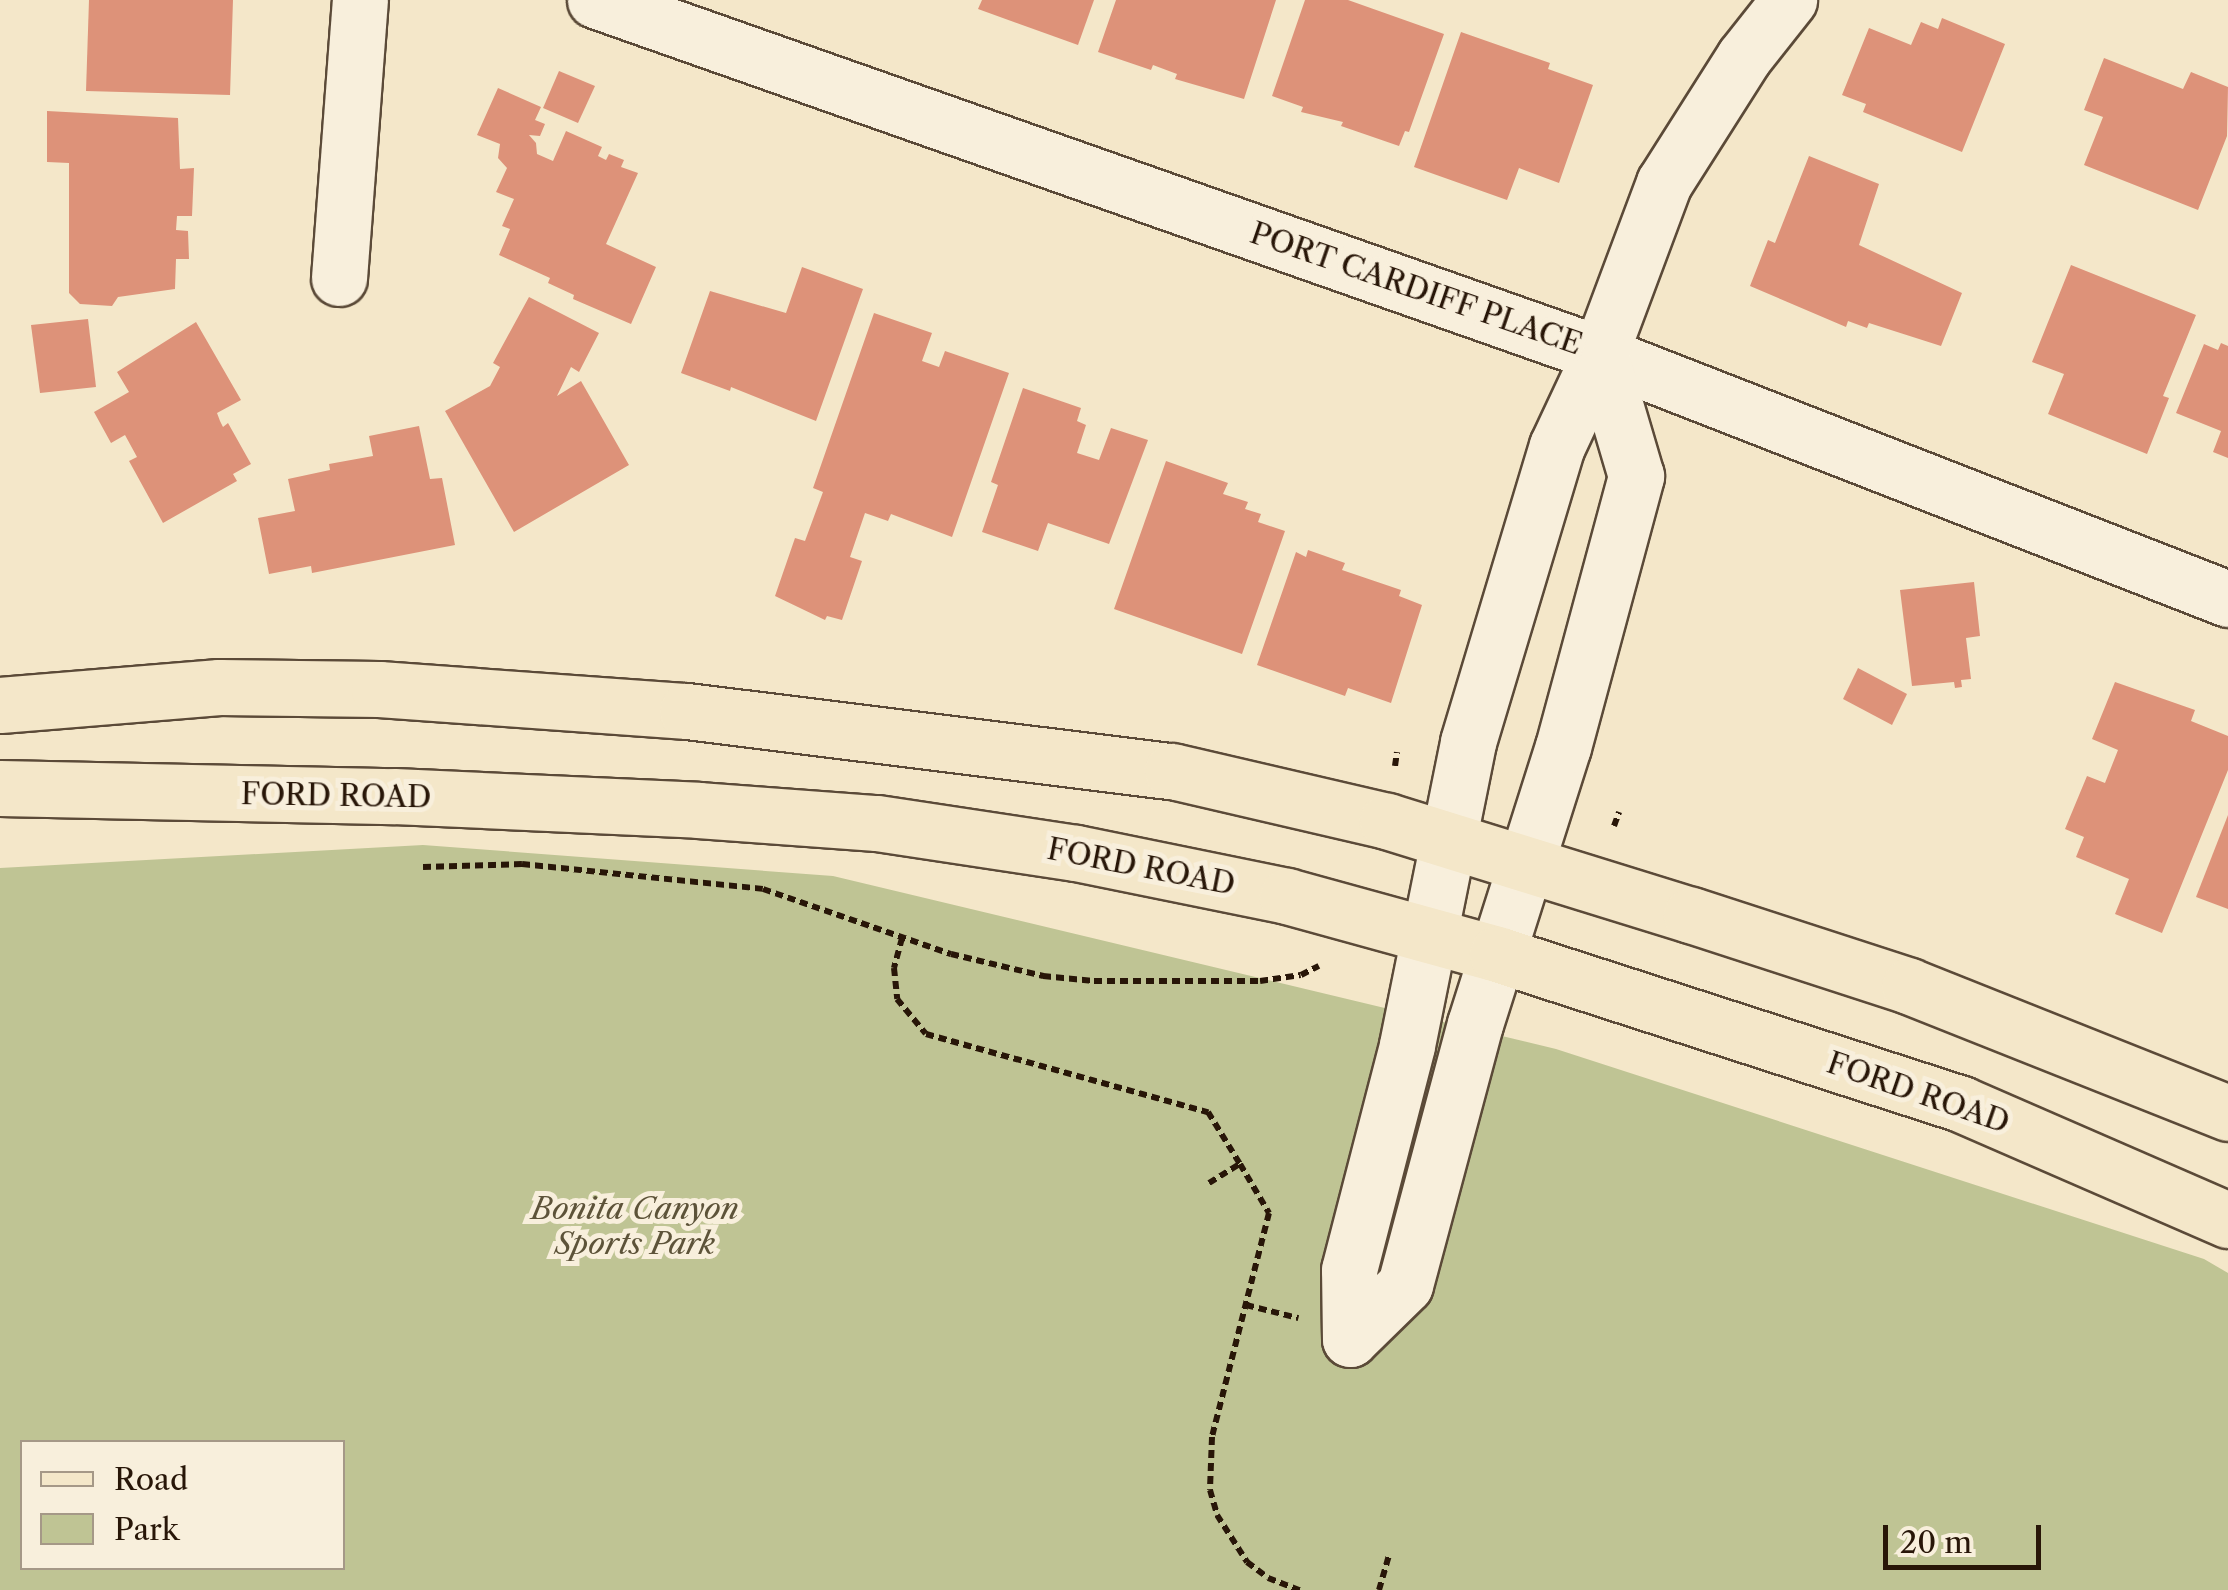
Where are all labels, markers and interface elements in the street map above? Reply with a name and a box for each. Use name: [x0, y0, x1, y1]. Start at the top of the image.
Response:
street label: PORT CARDIFF PLACE: [1245, 215, 1587, 363]
street label: FORD ROAD: [240, 776, 432, 816]
street label: FORD ROAD: [1044, 831, 1238, 903]
street label: FORD ROAD: [1822, 1045, 2014, 1141]
park label: Bonita Canyon Sports Park: [531, 1191, 739, 1262]
legend: [20, 1440, 345, 1570]
text: Road: [114, 1461, 188, 1498]
scale bar: [1888, 1505, 2046, 1567]
text: Park: [114, 1511, 179, 1548]
text: 20 m: [1900, 1524, 1972, 1561]

